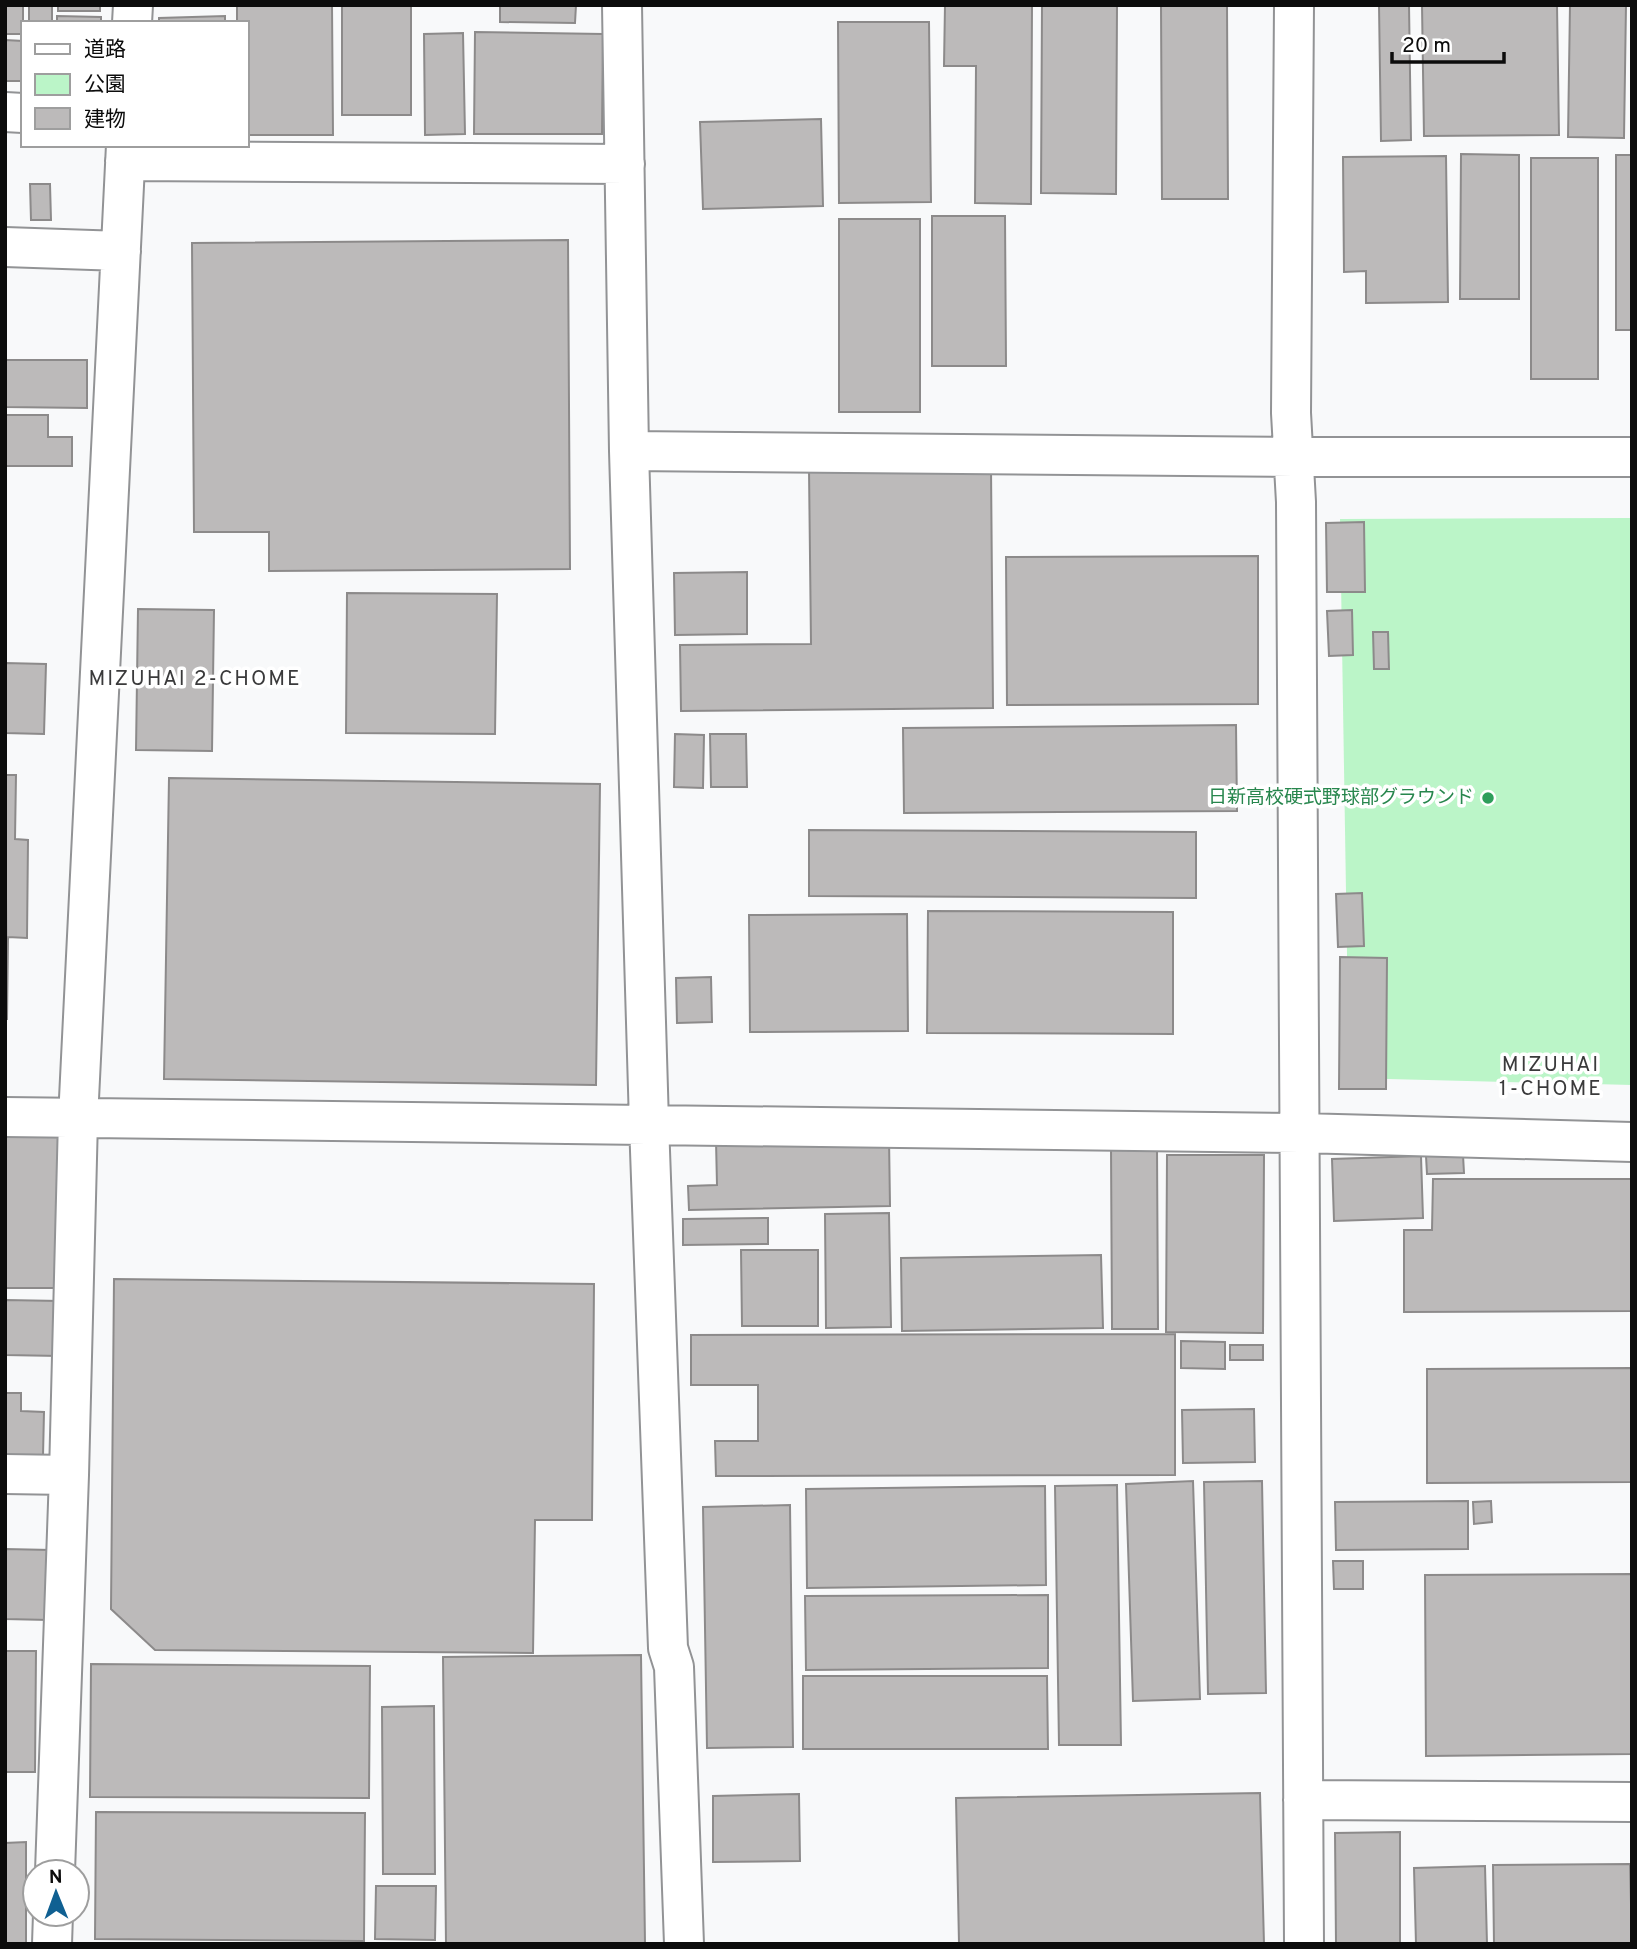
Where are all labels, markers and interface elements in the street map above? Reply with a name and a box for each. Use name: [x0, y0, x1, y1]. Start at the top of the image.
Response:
legend: [21, 21, 248, 147]
scale bar: [1392, 21, 1504, 65]
text: 20 m: [1402, 33, 1451, 60]
text: 道路: [84, 37, 126, 64]
text: 公園: [84, 72, 126, 99]
text: 建物: [84, 107, 126, 134]
district label: MIZUHAI 2-CHOME: [88, 666, 302, 693]
place label: 日新高校硬式野球部グラウンド: [1208, 786, 1474, 810]
marker: 日新高校硬式野球部グラウンド: [1480, 790, 1496, 806]
district label: MIZUHAI 1-CHOME: [1499, 1052, 1603, 1103]
north arrow: [21, 1858, 91, 1928]
text: N: [49, 1866, 63, 1890]

